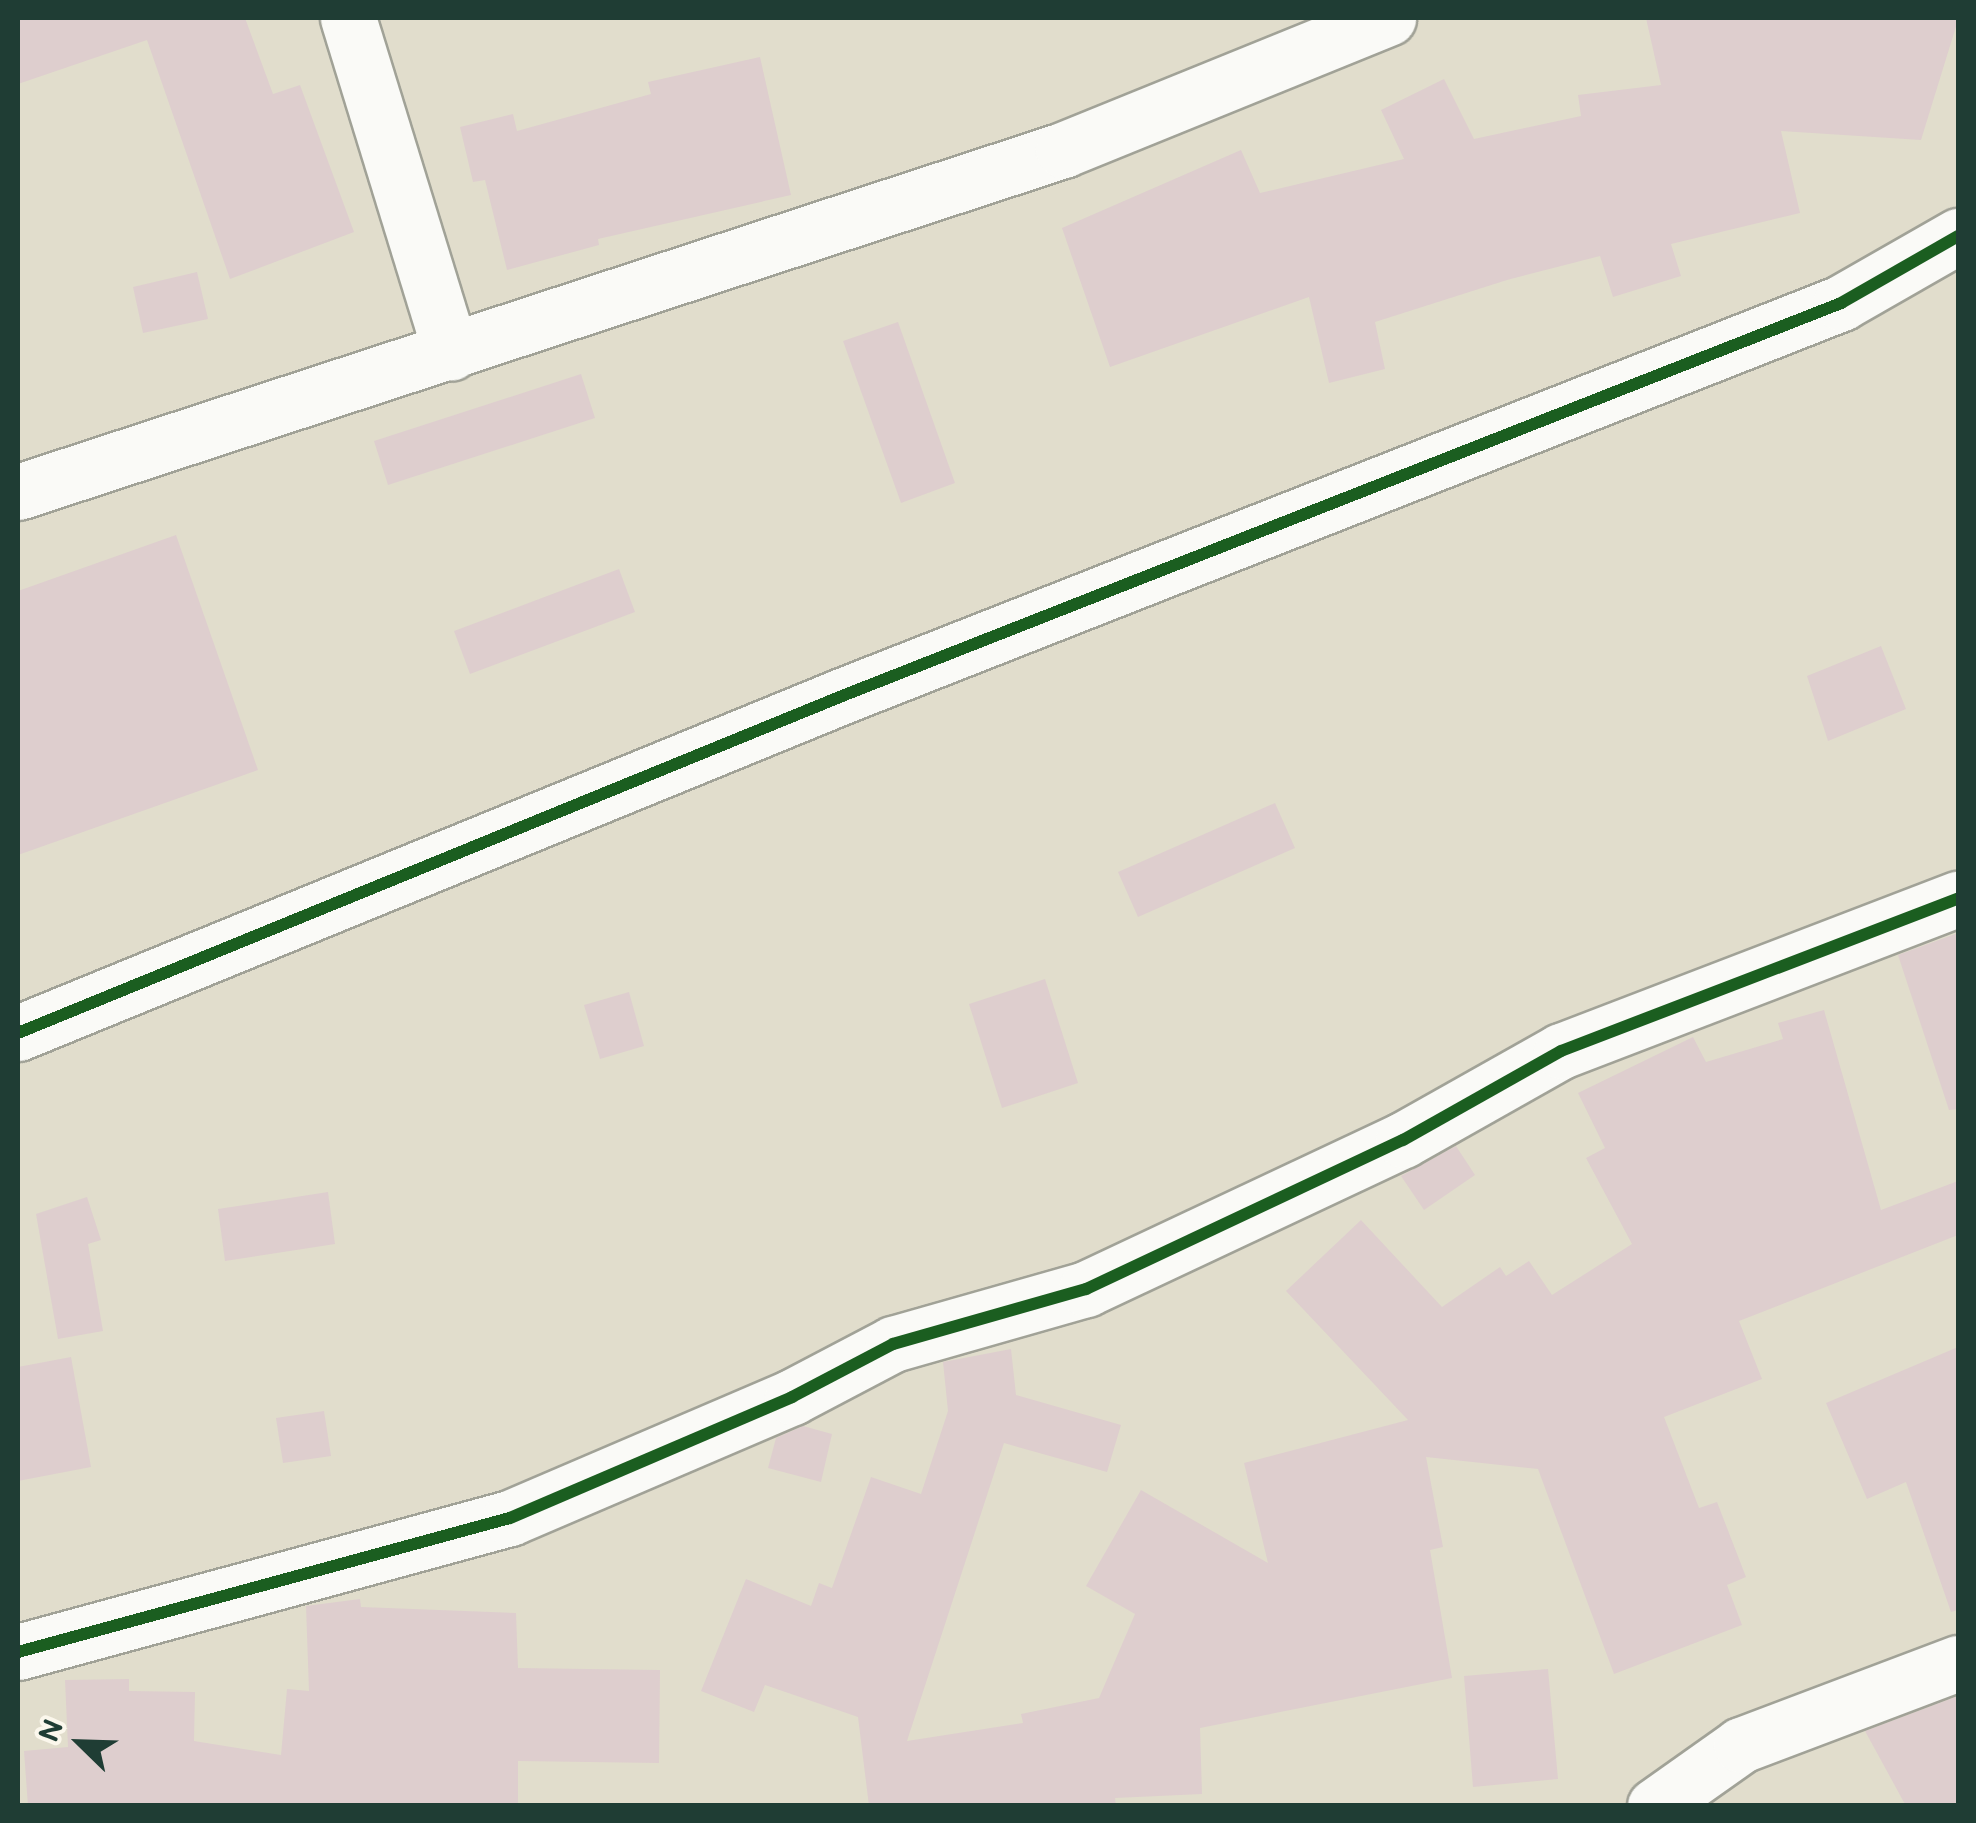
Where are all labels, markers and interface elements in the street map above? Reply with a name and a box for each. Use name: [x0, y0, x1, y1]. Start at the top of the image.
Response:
north arrow: [30, 1693, 130, 1793]
text: N: [33, 1715, 71, 1747]

